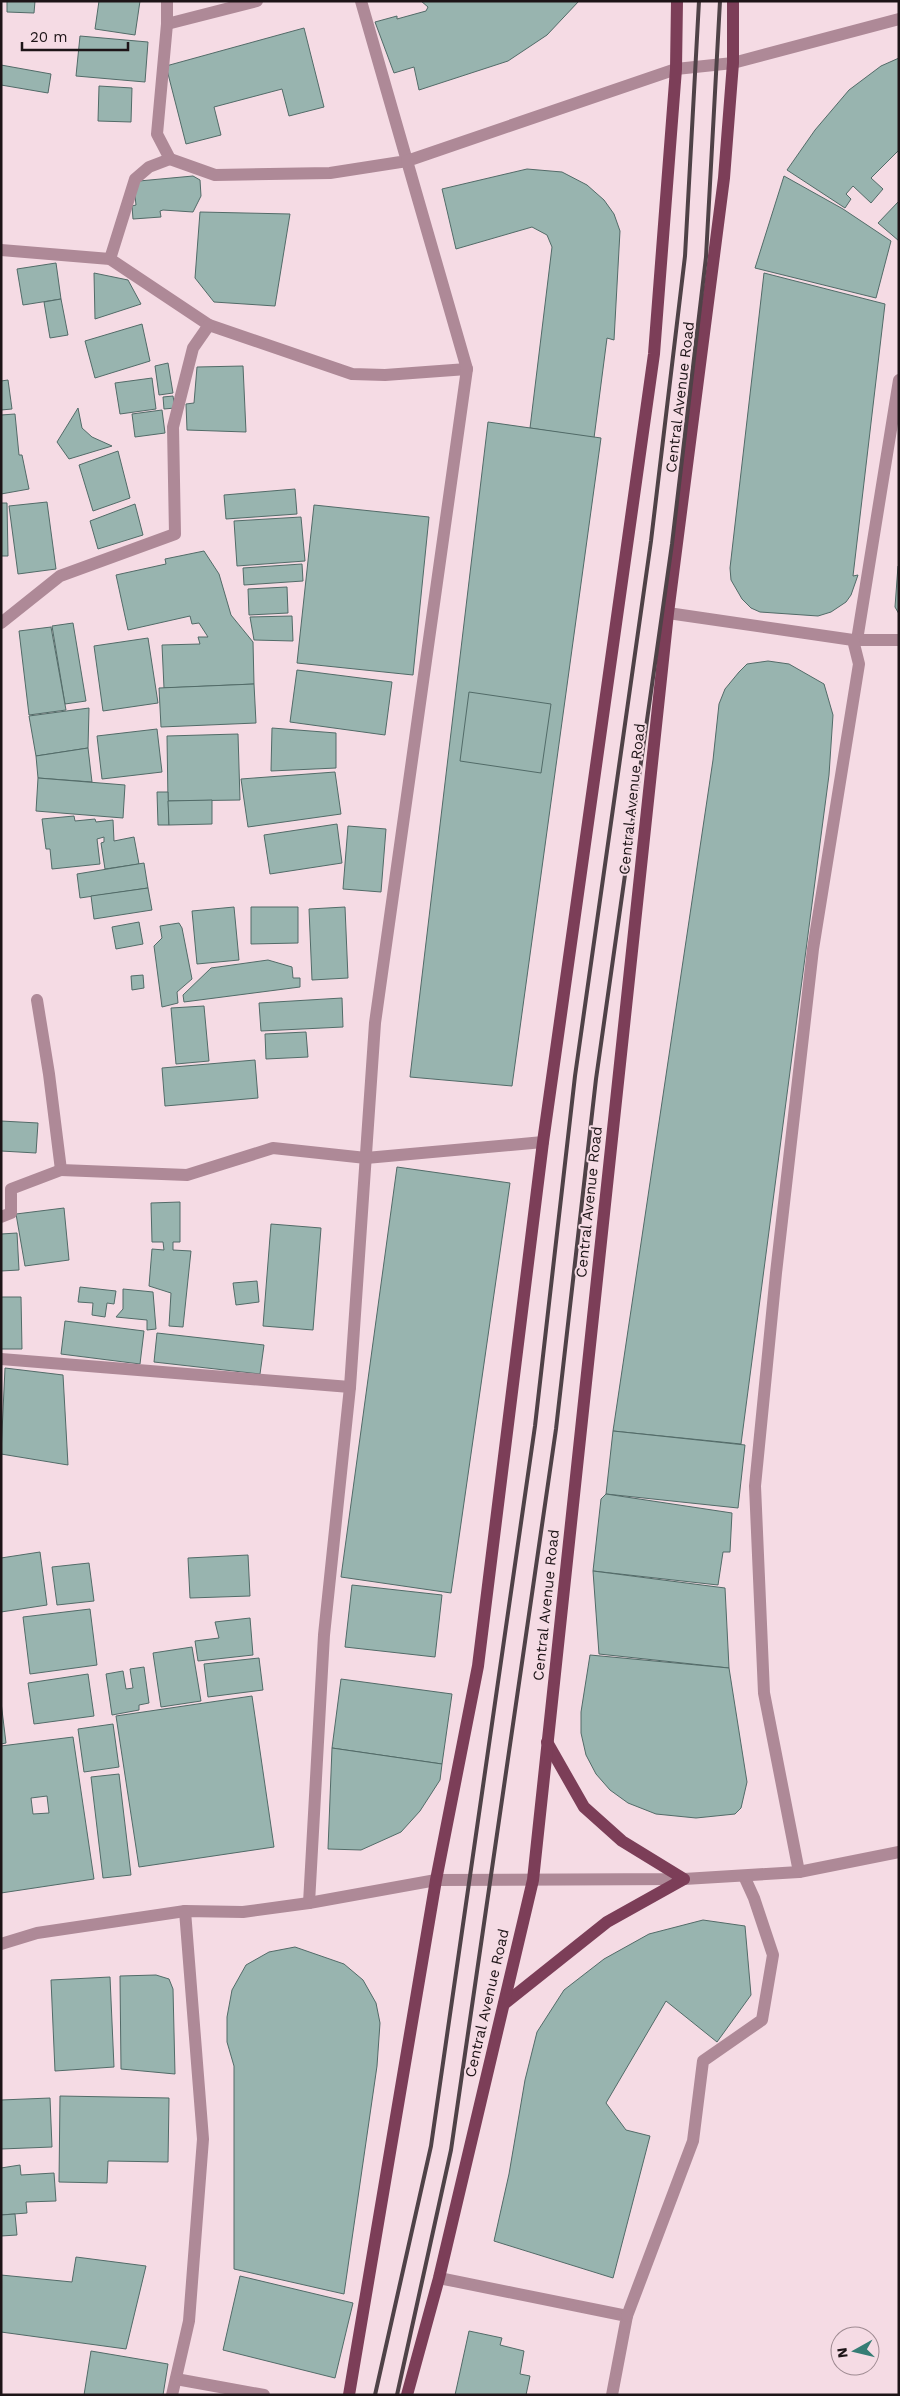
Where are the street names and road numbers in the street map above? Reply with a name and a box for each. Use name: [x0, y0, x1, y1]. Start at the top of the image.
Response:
street label: Central Avenue Road: [662, 320, 698, 474]
street label: Central Avenue Road: [615, 722, 649, 876]
street label: Central Avenue Road: [572, 1125, 606, 1279]
street label: Central Avenue Road: [529, 1528, 563, 1682]
street label: Central Avenue Road: [461, 1927, 513, 2079]

